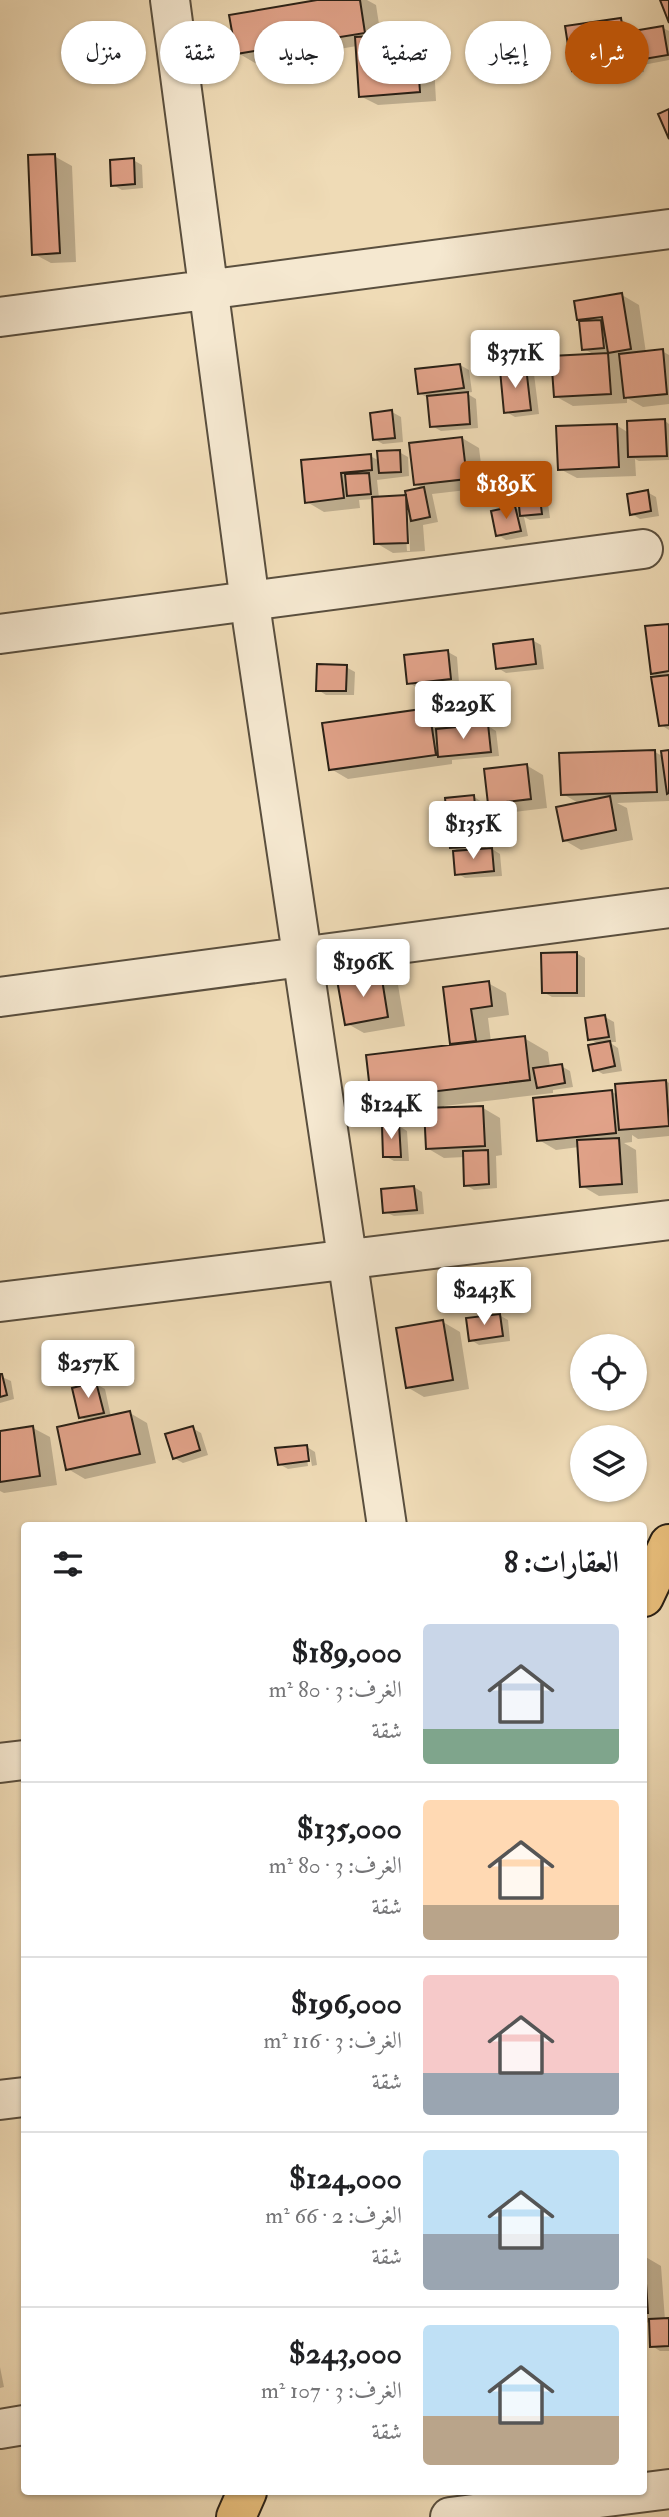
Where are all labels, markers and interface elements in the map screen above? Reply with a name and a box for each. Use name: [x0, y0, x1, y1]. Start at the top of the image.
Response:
chip: منزل: [61, 21, 146, 84]
chip: شقة: [160, 21, 240, 84]
chip: جديد: [254, 21, 344, 84]
chip: تصفية: [358, 21, 451, 84]
chip: إيجار: [465, 21, 551, 84]
chip: شراء: [565, 21, 649, 84]
pin: $371K: [466, 330, 564, 390]
text: $371K: [487, 338, 543, 367]
pin: $189K: [457, 462, 555, 521]
text: $189K: [476, 469, 536, 498]
pin: $229K: [414, 682, 512, 741]
text: $229K: [431, 689, 495, 718]
pin: $135K: [424, 802, 522, 861]
text: $135K: [445, 809, 501, 838]
pin: $196K: [314, 940, 412, 999]
text: $196K: [333, 947, 393, 976]
pin: $124K: [342, 1082, 440, 1141]
text: $124K: [360, 1089, 422, 1118]
pin: $243K: [435, 1268, 533, 1327]
text: $243K: [453, 1275, 515, 1304]
map controls: [570, 1334, 647, 1502]
button: locate: [570, 1334, 647, 1411]
pin: $257K: [39, 1340, 137, 1400]
text: $257K: [57, 1348, 119, 1377]
button: layers: [570, 1425, 647, 1502]
text: العقارات: 8: [504, 1544, 619, 1581]
icon: filters: [49, 1545, 87, 1583]
text: $189,000: [292, 1634, 402, 1671]
icon: home: [479, 1652, 563, 1736]
text: الغرف: 3 · 80 m²: [269, 1675, 402, 1704]
text: شقة: [372, 1716, 402, 1745]
text: $135,000: [297, 1810, 402, 1847]
icon: home: [479, 1828, 563, 1912]
text: الغرف: 3 · 80 m²: [269, 1851, 402, 1880]
text: شقة: [372, 1892, 402, 1921]
text: $196,000: [291, 1985, 402, 2022]
icon: home: [479, 2003, 563, 2087]
text: الغرف: 3 · 116 m²: [263, 2026, 402, 2055]
text: شقة: [372, 2067, 402, 2096]
text: $124,000: [289, 2160, 402, 2197]
icon: home: [479, 2178, 563, 2262]
text: الغرف: 2 · 66 m²: [265, 2201, 402, 2230]
text: شقة: [372, 2242, 402, 2271]
text: $243,000: [289, 2335, 402, 2372]
icon: home: [479, 2353, 563, 2437]
text: الغرف: 3 · 107 m²: [261, 2376, 402, 2405]
text: شقة: [372, 2417, 402, 2446]

